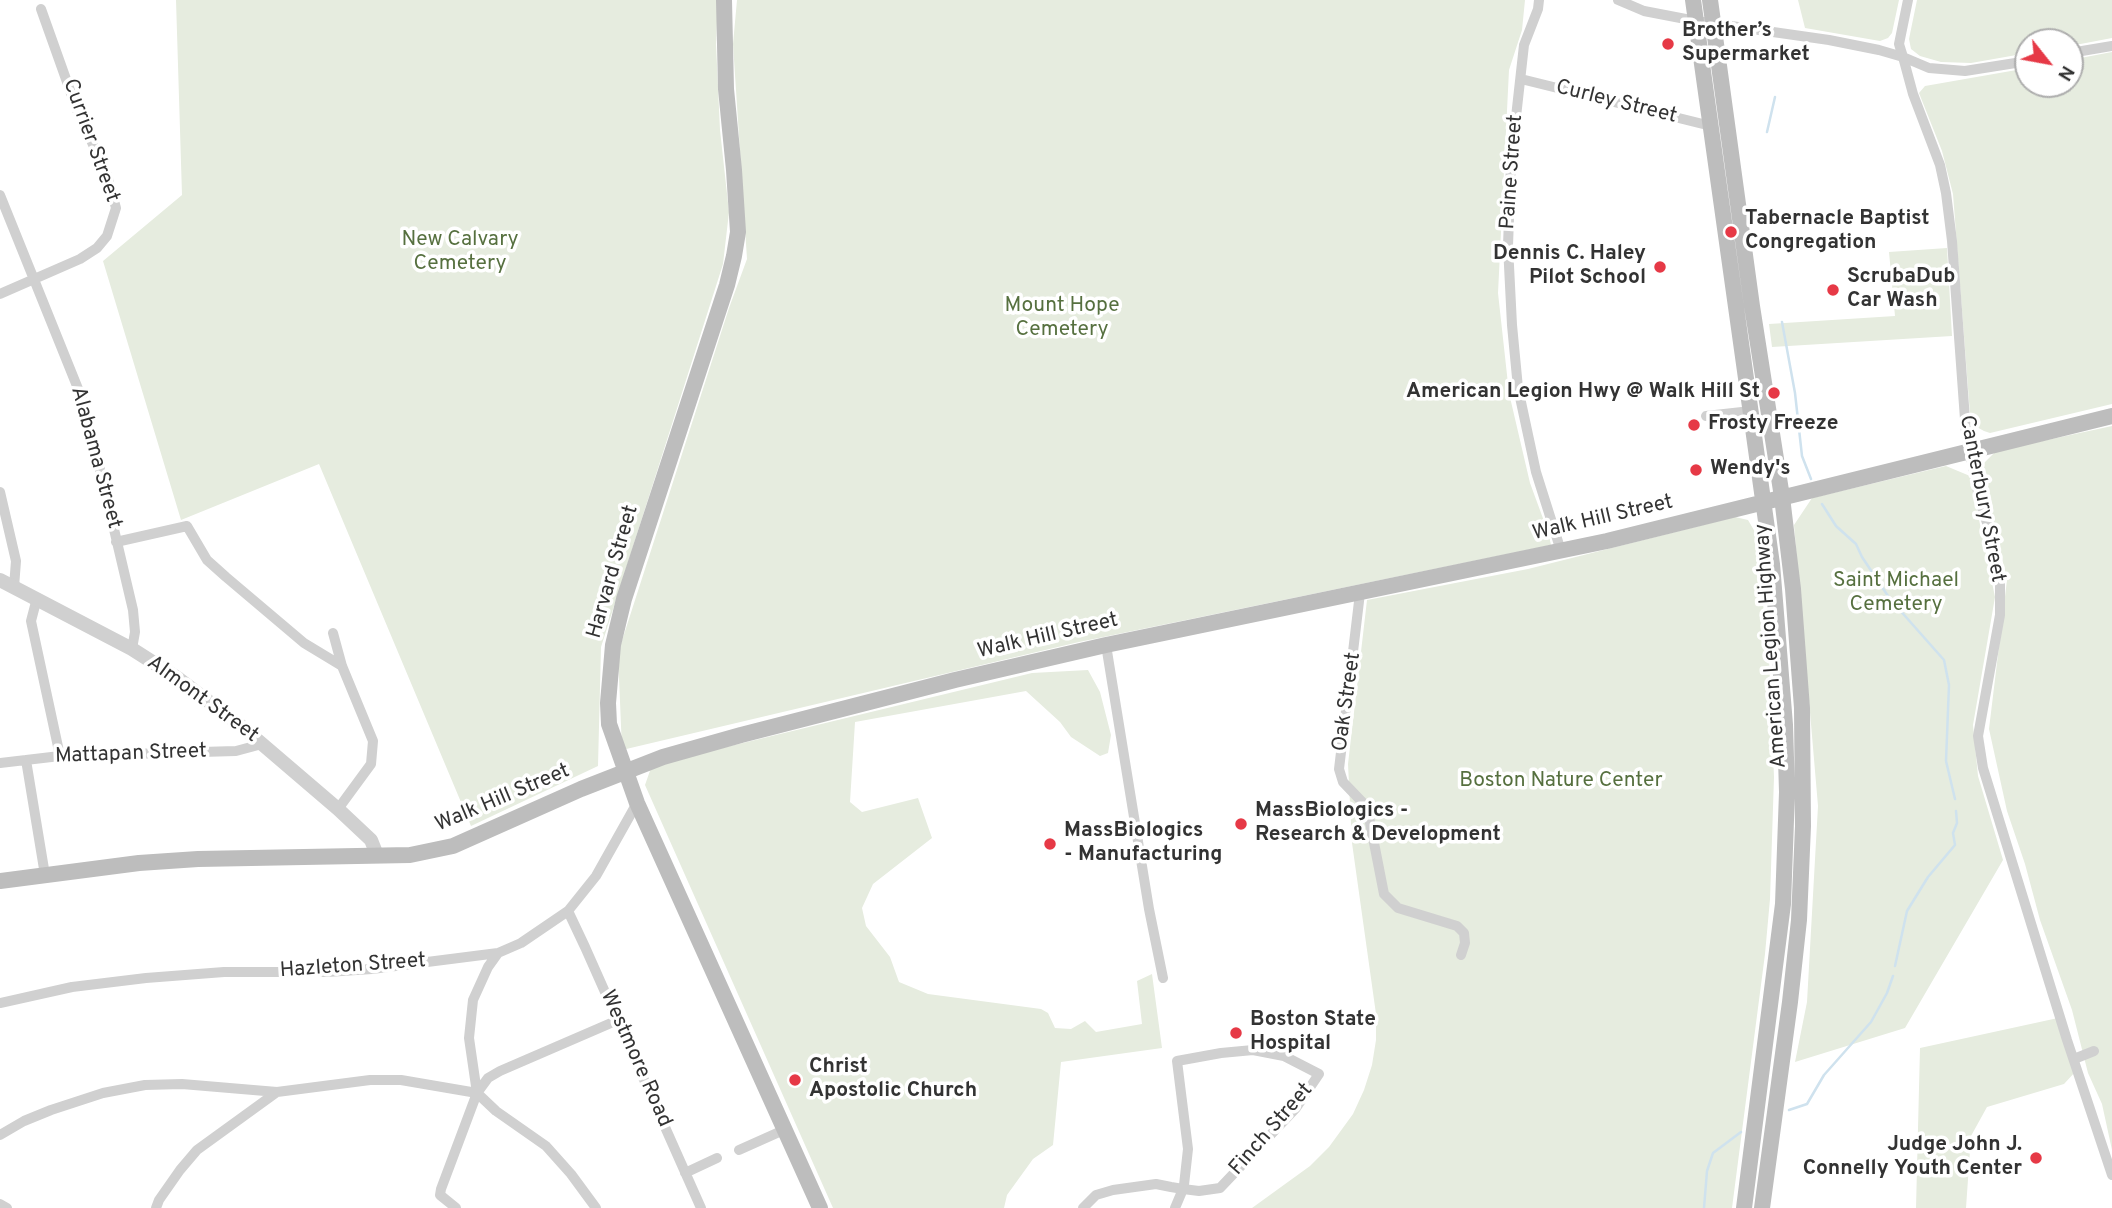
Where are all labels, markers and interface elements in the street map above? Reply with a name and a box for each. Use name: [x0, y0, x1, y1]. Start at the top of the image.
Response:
place label: Brother’s Supermarket: [1682, 19, 1810, 69]
north arrow: [2014, 28, 2084, 98]
marker: Brother’s Supermarket: [1660, 36, 1676, 52]
text: N: [2051, 61, 2079, 85]
street label: Currier Street: [56, 76, 124, 206]
street label: Curley Street: [1553, 76, 1679, 130]
street label: Paine Street: [1496, 114, 1530, 230]
place label: Tabernacle Baptist Congregation: [1745, 207, 1930, 257]
marker: Tabernacle Baptist Congregation: [1723, 224, 1739, 240]
park label: New Calvary Cemetery: [401, 228, 519, 278]
place label: Dennis C. Haley Pilot School: [1493, 242, 1646, 292]
marker: Dennis C. Haley Pilot School: [1652, 259, 1668, 275]
place label: ScrubaDub Car Wash: [1847, 265, 1955, 315]
marker: ScrubaDub Car Wash: [1825, 282, 1841, 298]
park label: Mount Hope Cemetery: [1005, 294, 1119, 344]
place label: American Legion Hwy @ Walk Hill St: [1406, 380, 1760, 406]
street label: Alabama Street: [64, 384, 126, 532]
marker: American Legion Hwy @ Walk Hill St: [1766, 385, 1782, 401]
place label: Frosty Freeze: [1708, 412, 1839, 438]
street label: Canterbury Street: [1952, 413, 2010, 585]
marker: Frosty Freeze: [1686, 417, 1702, 433]
place label: Wendy's: [1710, 457, 1791, 483]
marker: Wendy's: [1688, 462, 1704, 478]
street label: Walk Hill Street: [1530, 491, 1676, 547]
street label: Harvard Street: [583, 502, 645, 642]
street label: American Legion Highway: [1751, 523, 1793, 769]
park label: Saint Michael Cemetery: [1833, 569, 1959, 619]
street label: Walk Hill Street: [975, 609, 1121, 665]
street label: Almont Street: [141, 651, 263, 749]
street label: Oak Street: [1329, 651, 1367, 753]
street label: Mattapan Street: [55, 740, 207, 770]
street label: Walk Hill Street: [432, 759, 574, 839]
park label: Boston Nature Center: [1459, 769, 1663, 795]
place label: MassBiologics - Research & Development: [1255, 799, 1501, 849]
marker: MassBiologics - Research & Development: [1233, 816, 1249, 832]
place label: MassBiologics - Manufacturing: [1064, 819, 1222, 869]
marker: MassBiologics - Manufacturing: [1042, 836, 1058, 852]
street label: Hazleton Street: [279, 949, 427, 985]
street label: Westmore Road: [594, 987, 676, 1131]
place label: Boston State Hospital: [1250, 1008, 1376, 1058]
marker: Boston State Hospital: [1228, 1025, 1244, 1041]
place label: Christ Apostolic Church: [809, 1055, 977, 1105]
marker: Christ Apostolic Church: [787, 1072, 803, 1088]
street label: Finch Street: [1225, 1079, 1319, 1181]
place label: Judge John J. Connelly Youth Center: [1803, 1133, 2022, 1183]
marker: Judge John J. Connelly Youth Center: [2028, 1150, 2044, 1166]

